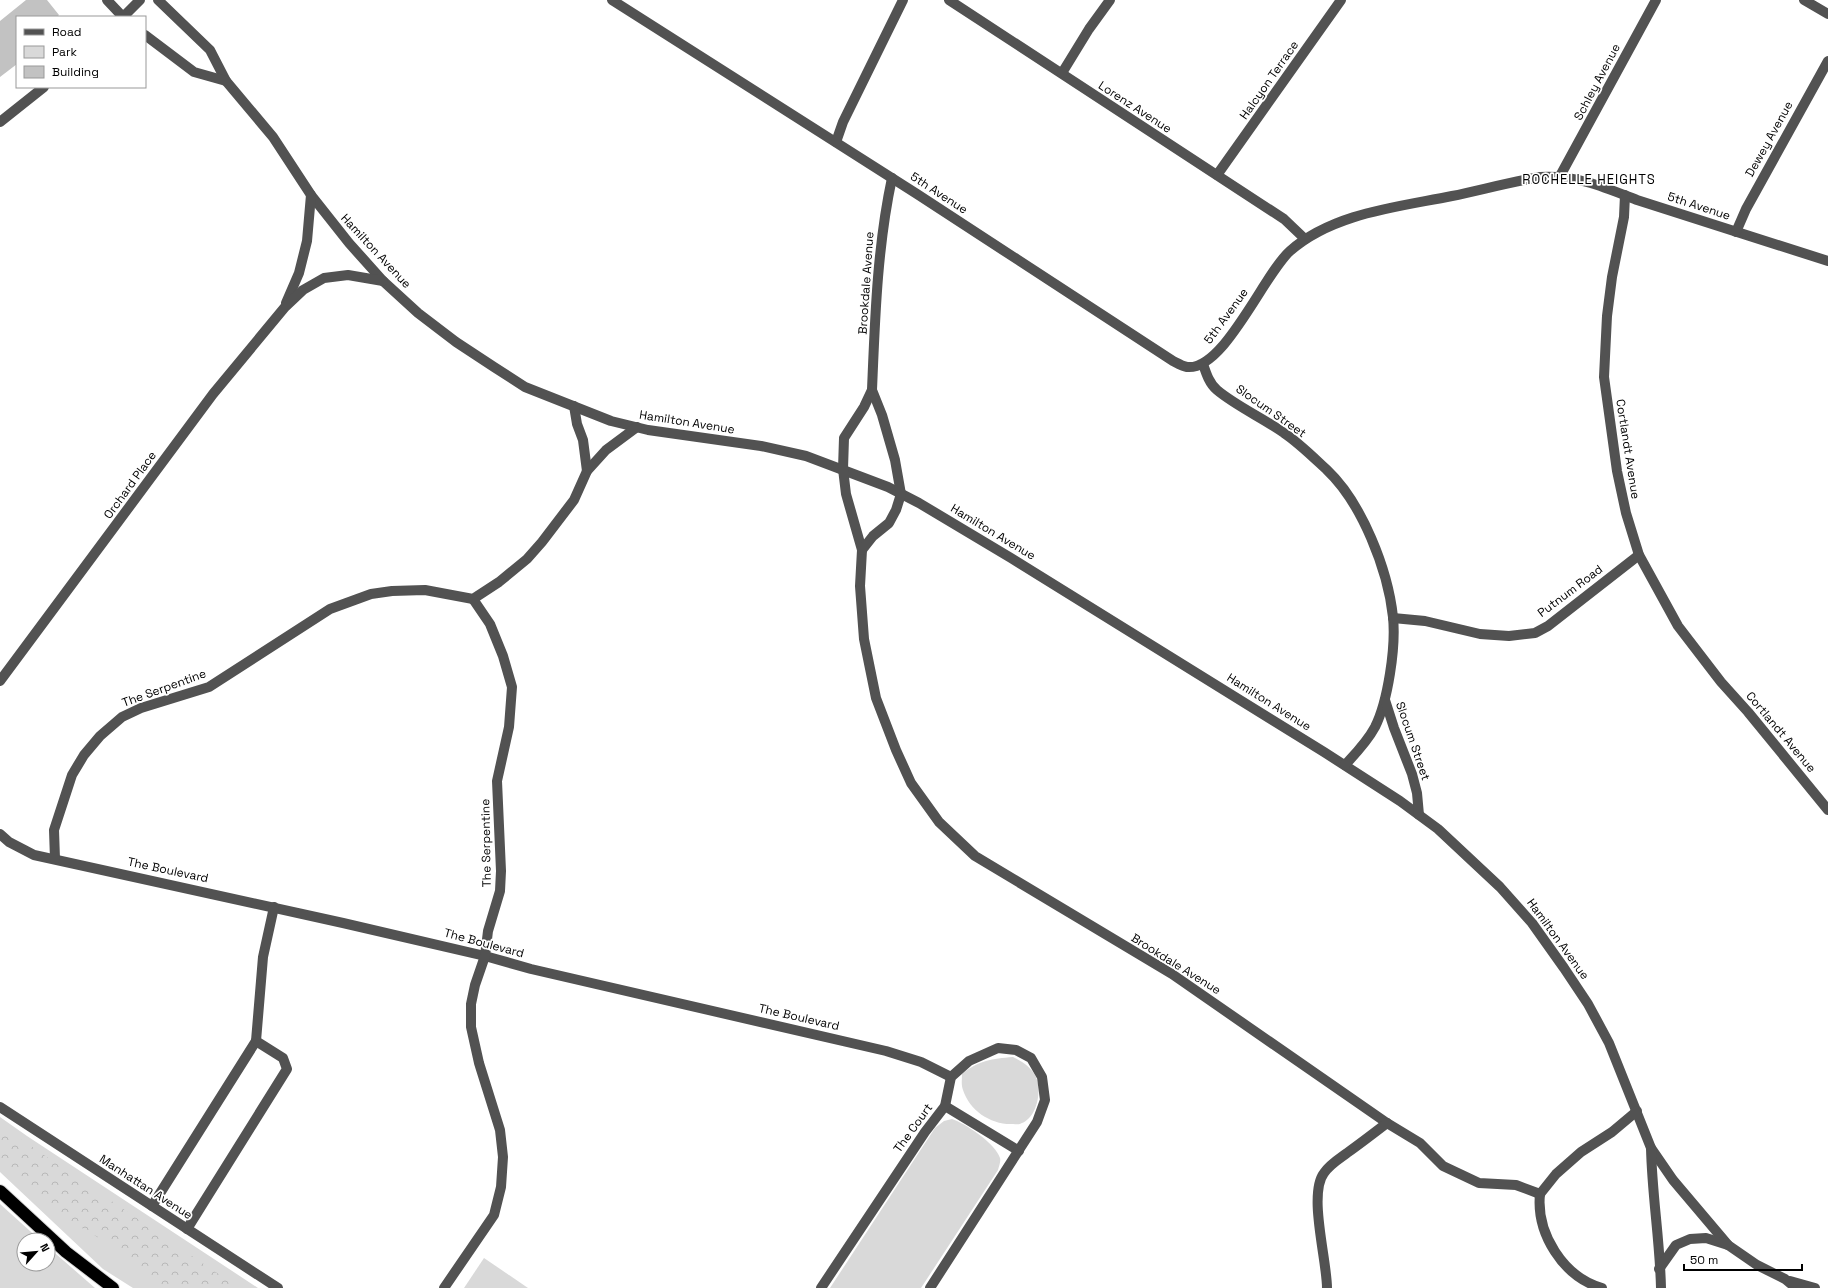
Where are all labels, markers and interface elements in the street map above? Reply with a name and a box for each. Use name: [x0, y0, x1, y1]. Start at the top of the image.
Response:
legend: [16, 16, 146, 88]
text: Road: [52, 24, 81, 40]
street label: Halcyon Terrace: [1236, 37, 1302, 123]
street label: Schley Avenue: [1570, 41, 1624, 123]
text: Park: [52, 44, 77, 60]
text: Building: [52, 64, 99, 80]
street label: Lorenz Avenue: [1095, 77, 1175, 137]
street label: Dewey Avenue: [1742, 98, 1796, 180]
street label: 5th Avenue: [907, 168, 971, 218]
district label: ROCHELLE HEIGHTS: [1522, 171, 1656, 188]
street label: 5th Avenue: [1665, 188, 1733, 224]
street label: Hamilton Avenue: [337, 210, 415, 292]
street label: Brookdale Avenue: [854, 231, 878, 335]
street label: 5th Avenue: [1200, 285, 1252, 347]
street label: Slocum Street: [1233, 381, 1309, 441]
street label: Cortlandt Avenue: [1612, 398, 1644, 500]
street label: Hamilton Avenue: [638, 407, 736, 437]
street label: Orchard Place: [100, 448, 160, 522]
street label: Hamilton Avenue: [948, 500, 1038, 564]
street label: Putnum Road: [1534, 561, 1606, 621]
street label: The Serpentine: [120, 665, 208, 711]
street label: Hamilton Avenue: [1224, 670, 1314, 734]
street label: Cortlandt Avenue: [1742, 688, 1820, 776]
street label: Slocum Street: [1392, 699, 1434, 783]
street label: The Serpentine: [477, 799, 495, 887]
street label: The Boulevard: [126, 854, 210, 886]
street label: Hamilton Avenue: [1523, 895, 1593, 983]
street label: The Boulevard: [442, 925, 526, 961]
street label: Brookdale Avenue: [1128, 930, 1224, 998]
street label: The Boulevard: [757, 1000, 841, 1034]
street label: The Court: [890, 1100, 936, 1156]
street label: Manhattan Avenue: [96, 1151, 196, 1223]
north arrow: [16, 1232, 56, 1272]
text: N: [37, 1241, 53, 1254]
scale bar: [1684, 1246, 1802, 1272]
text: 50 m: [1690, 1252, 1718, 1268]

